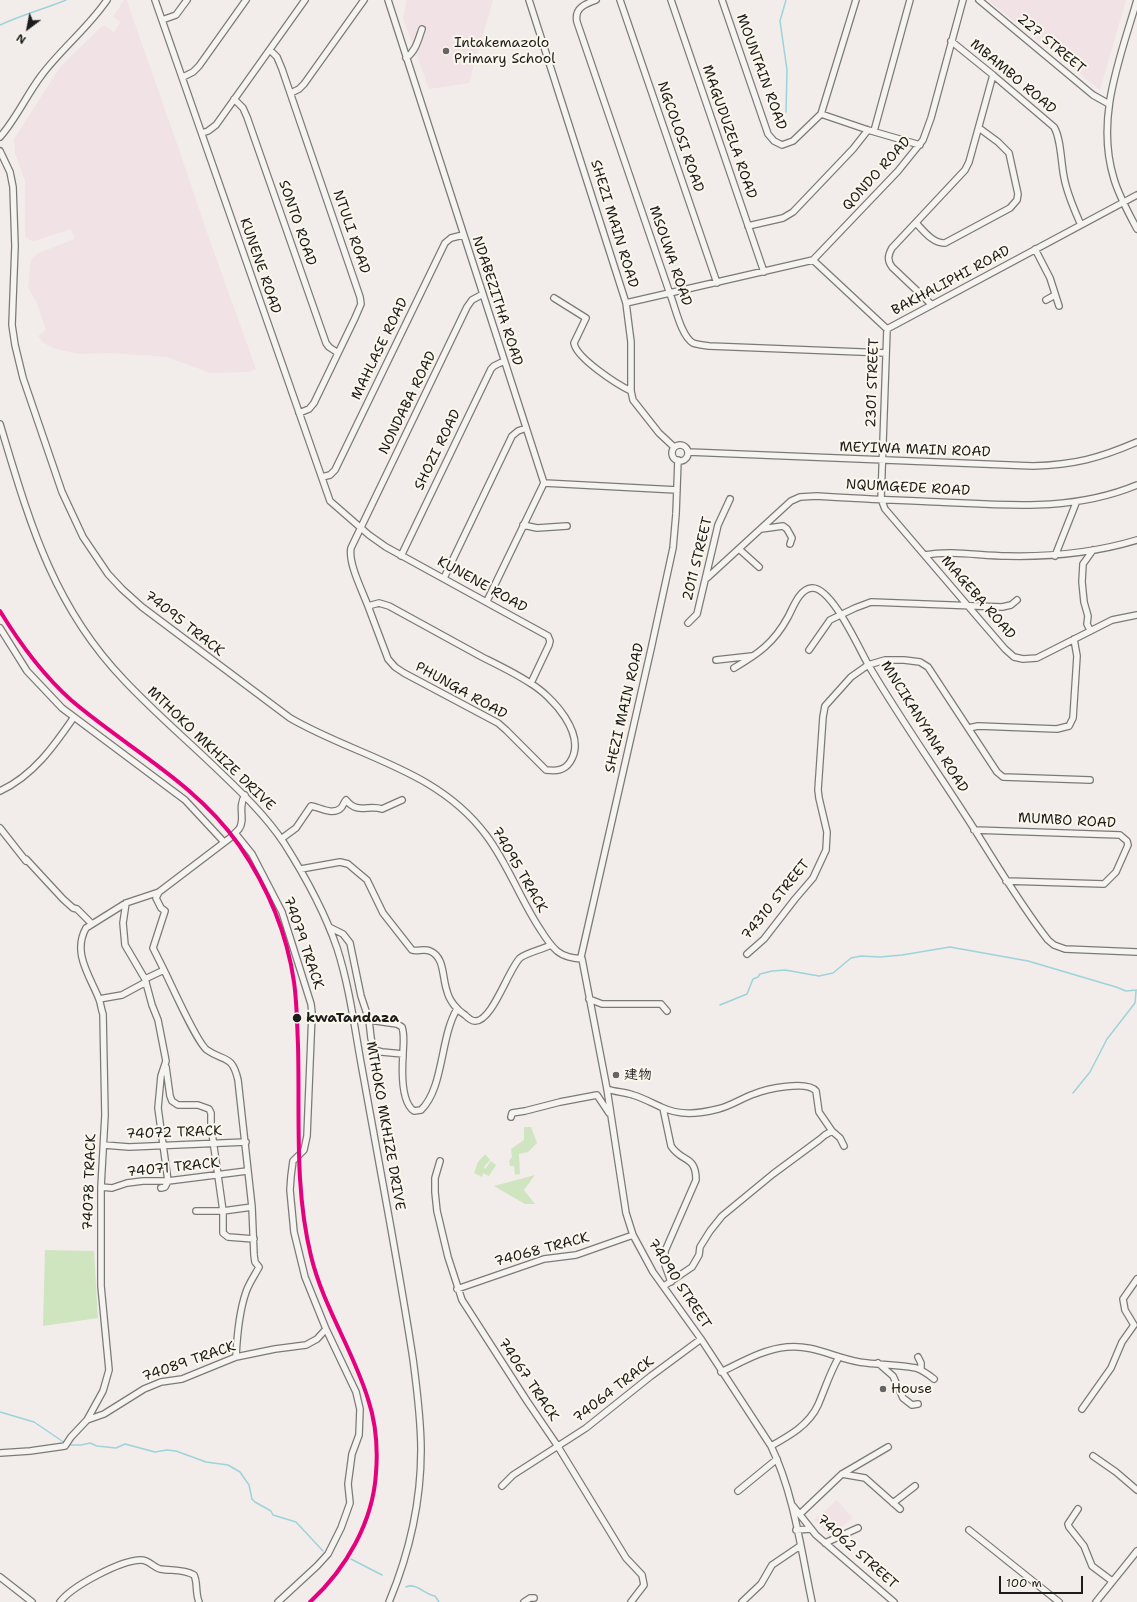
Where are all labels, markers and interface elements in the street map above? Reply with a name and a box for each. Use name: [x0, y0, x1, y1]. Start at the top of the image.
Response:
north arrow: [8, 8, 48, 48]
street label: 227 STREET: [1014, 11, 1088, 77]
street label: MOUNTAIN ROAD: [732, 12, 790, 132]
text: N: [14, 30, 29, 47]
place label: Intakemazolo Primary School: [454, 35, 555, 68]
street label: MBAMBO ROAD: [967, 36, 1059, 118]
marker: Intakemazolo Primary School: [441, 46, 451, 56]
street label: MAGUDUZELA ROAD: [698, 63, 760, 201]
street label: NGCOLOSI ROAD: [653, 79, 707, 195]
street label: QONDO ROAD: [839, 133, 915, 215]
street label: SHEZI MAIN ROAD: [587, 158, 641, 290]
street label: SONTO ROAD: [275, 178, 319, 268]
street label: NTULI ROAD: [329, 188, 373, 276]
street label: MSOLWA ROAD: [645, 204, 695, 308]
street label: KUNENE ROAD: [236, 216, 284, 316]
street label: NDABEZITHA ROAD: [468, 234, 526, 368]
street label: BAKHALIPHI ROAD: [889, 243, 1013, 319]
street label: MAHLASE ROAD: [348, 295, 412, 403]
street label: 2301 STREET: [863, 338, 883, 428]
street label: NONDABA ROAD: [376, 349, 440, 457]
street label: SHOZI ROAD: [411, 407, 465, 493]
street label: MEYIWA MAIN ROAD: [839, 439, 991, 461]
street label: NQUMGEDE ROAD: [845, 476, 971, 500]
street label: 2011 STREET: [679, 515, 717, 603]
street label: KUNENE ROAD: [434, 553, 530, 617]
street label: MAGEBA ROAD: [937, 553, 1019, 643]
street label: 74095 TRACK: [141, 588, 227, 660]
street label: SHEZI MAIN ROAD: [602, 641, 648, 775]
street label: MNCIKANYANA ROAD: [877, 658, 971, 796]
street label: PHUNGA ROAD: [412, 659, 510, 723]
street label: MTHOKO MKHIZE DRIVE: [144, 683, 278, 815]
street label: MUMBO ROAD: [1018, 810, 1116, 832]
street label: 74095 TRACK: [488, 824, 550, 916]
street label: 74310 STREET: [738, 856, 814, 944]
street label: 74079 TRACK: [279, 894, 327, 992]
place label: kwaTandaza: [306, 1010, 399, 1026]
marker: kwaTandaza: [291, 1012, 303, 1024]
street label: MTHOKO MKHIZE DRIVE: [362, 1040, 408, 1212]
place label: 建物: [624, 1067, 652, 1083]
marker: 建物: [611, 1070, 621, 1080]
street label: 74072 TRACK: [125, 1123, 223, 1143]
street label: 74078 TRACK: [80, 1133, 100, 1231]
street label: 74071 TRACK: [126, 1155, 220, 1181]
street label: 74068 TRACK: [493, 1229, 591, 1271]
street label: 74090 STREET: [644, 1236, 714, 1332]
street label: 74067 TRACK: [494, 1335, 562, 1425]
street label: 74089 TRACK: [140, 1338, 238, 1386]
street label: 74064 TRACK: [570, 1353, 658, 1427]
place label: House: [891, 1381, 932, 1397]
marker: House: [878, 1384, 888, 1394]
street label: 74062 STREET: [813, 1511, 901, 1593]
scale bar: [1001, 1568, 1085, 1594]
text: 100 m: [1006, 1575, 1042, 1591]

